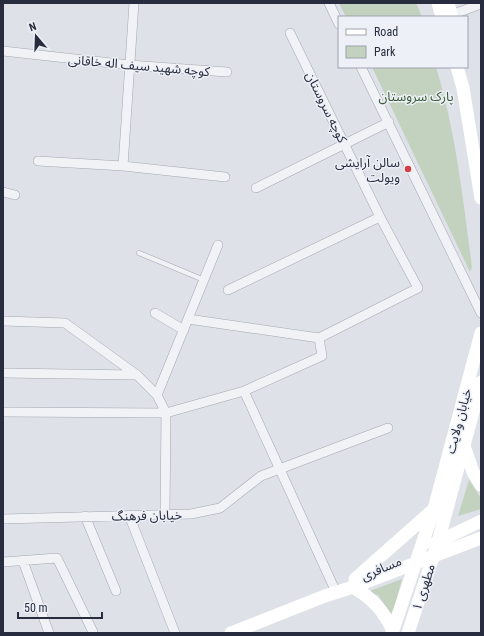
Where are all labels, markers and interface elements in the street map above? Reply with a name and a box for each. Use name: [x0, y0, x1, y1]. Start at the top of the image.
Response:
north arrow: [16, 16, 56, 56]
legend: [338, 16, 468, 68]
text: N: [28, 20, 38, 34]
text: Road: [374, 25, 398, 39]
text: Park: [374, 45, 396, 59]
street label: کوچه شهید سیف اله خاقانی: [67, 52, 211, 81]
street label: کوچه سروستان: [301, 69, 351, 147]
park label: پارک سروستان: [378, 89, 454, 106]
place label: سالن آرایشی ویولت: [335, 155, 400, 185]
marker: سالن آرایشی ویولت: [403, 164, 413, 174]
street label: خیابان ولایت: [443, 387, 475, 456]
street label: خیابان فرهنگ: [112, 507, 183, 525]
street label: مسافری: [359, 553, 404, 585]
street label: مطهری ۱: [409, 562, 439, 613]
scale bar: [18, 594, 102, 620]
text: 50 m: [24, 601, 48, 615]

